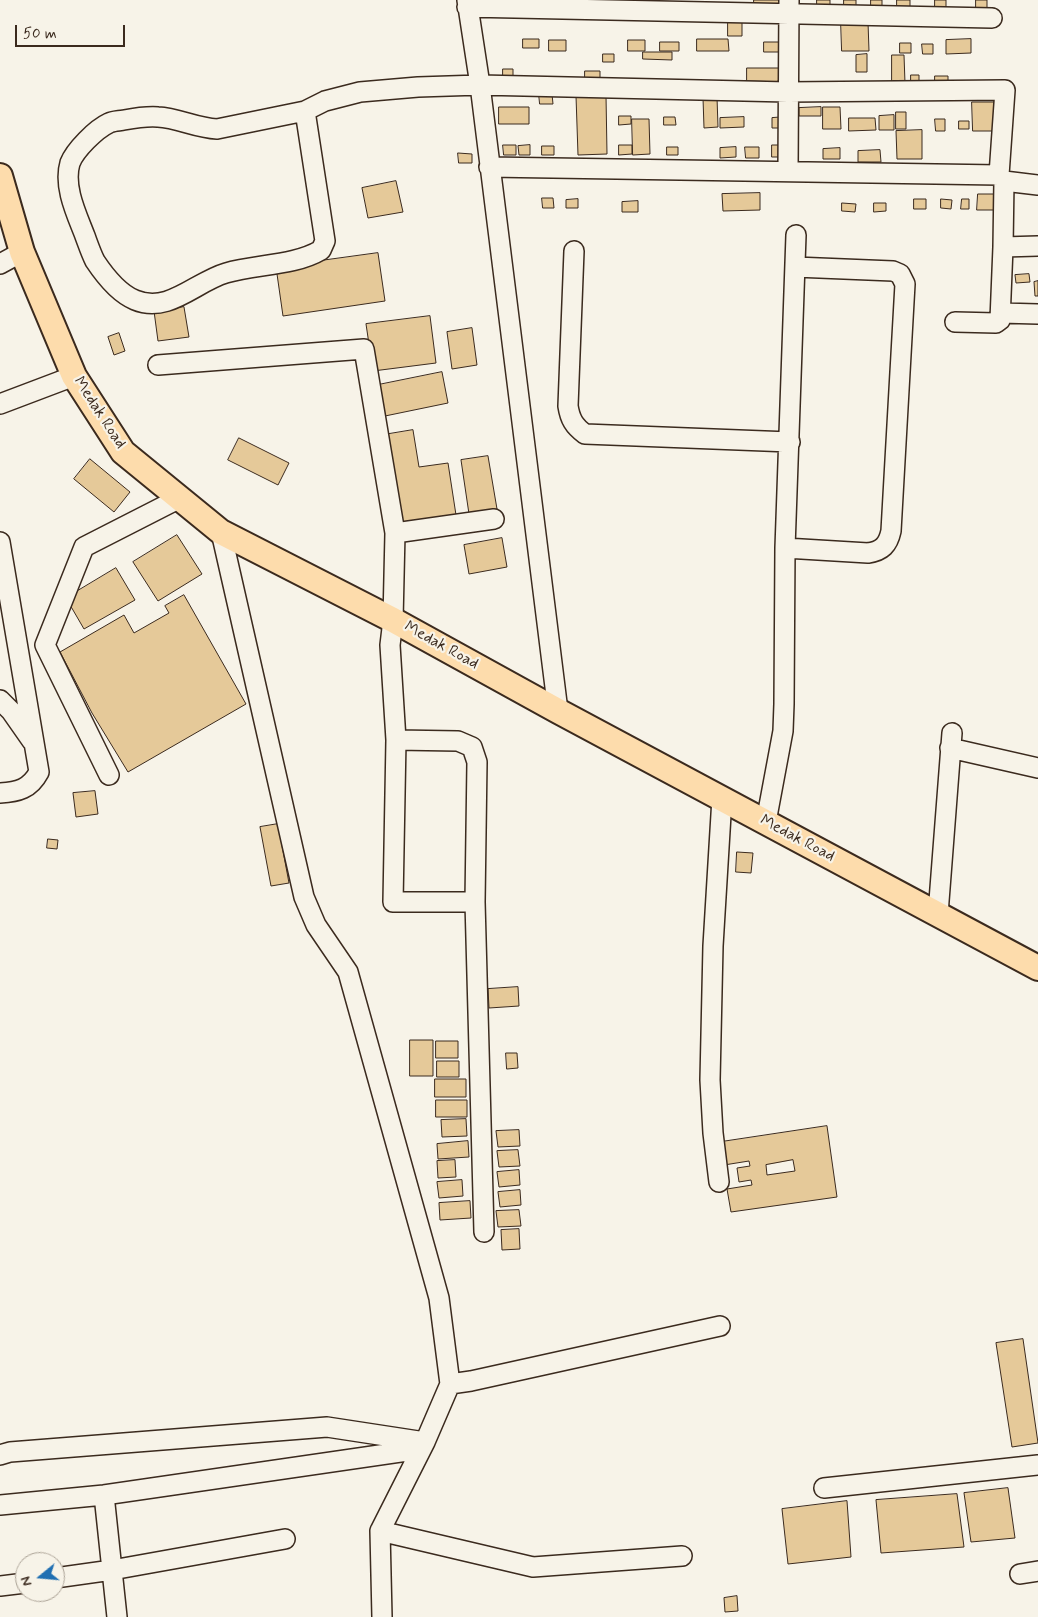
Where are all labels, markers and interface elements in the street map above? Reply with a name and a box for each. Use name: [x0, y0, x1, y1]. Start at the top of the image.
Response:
scale bar: [18, 15, 128, 47]
text: 50 m: [23, 24, 57, 44]
street label: Medak Road: [69, 373, 129, 453]
street label: Medak Road: [400, 618, 482, 674]
street label: Medak Road: [756, 811, 838, 867]
north arrow: [15, 1552, 65, 1602]
text: N: [17, 1574, 37, 1588]

